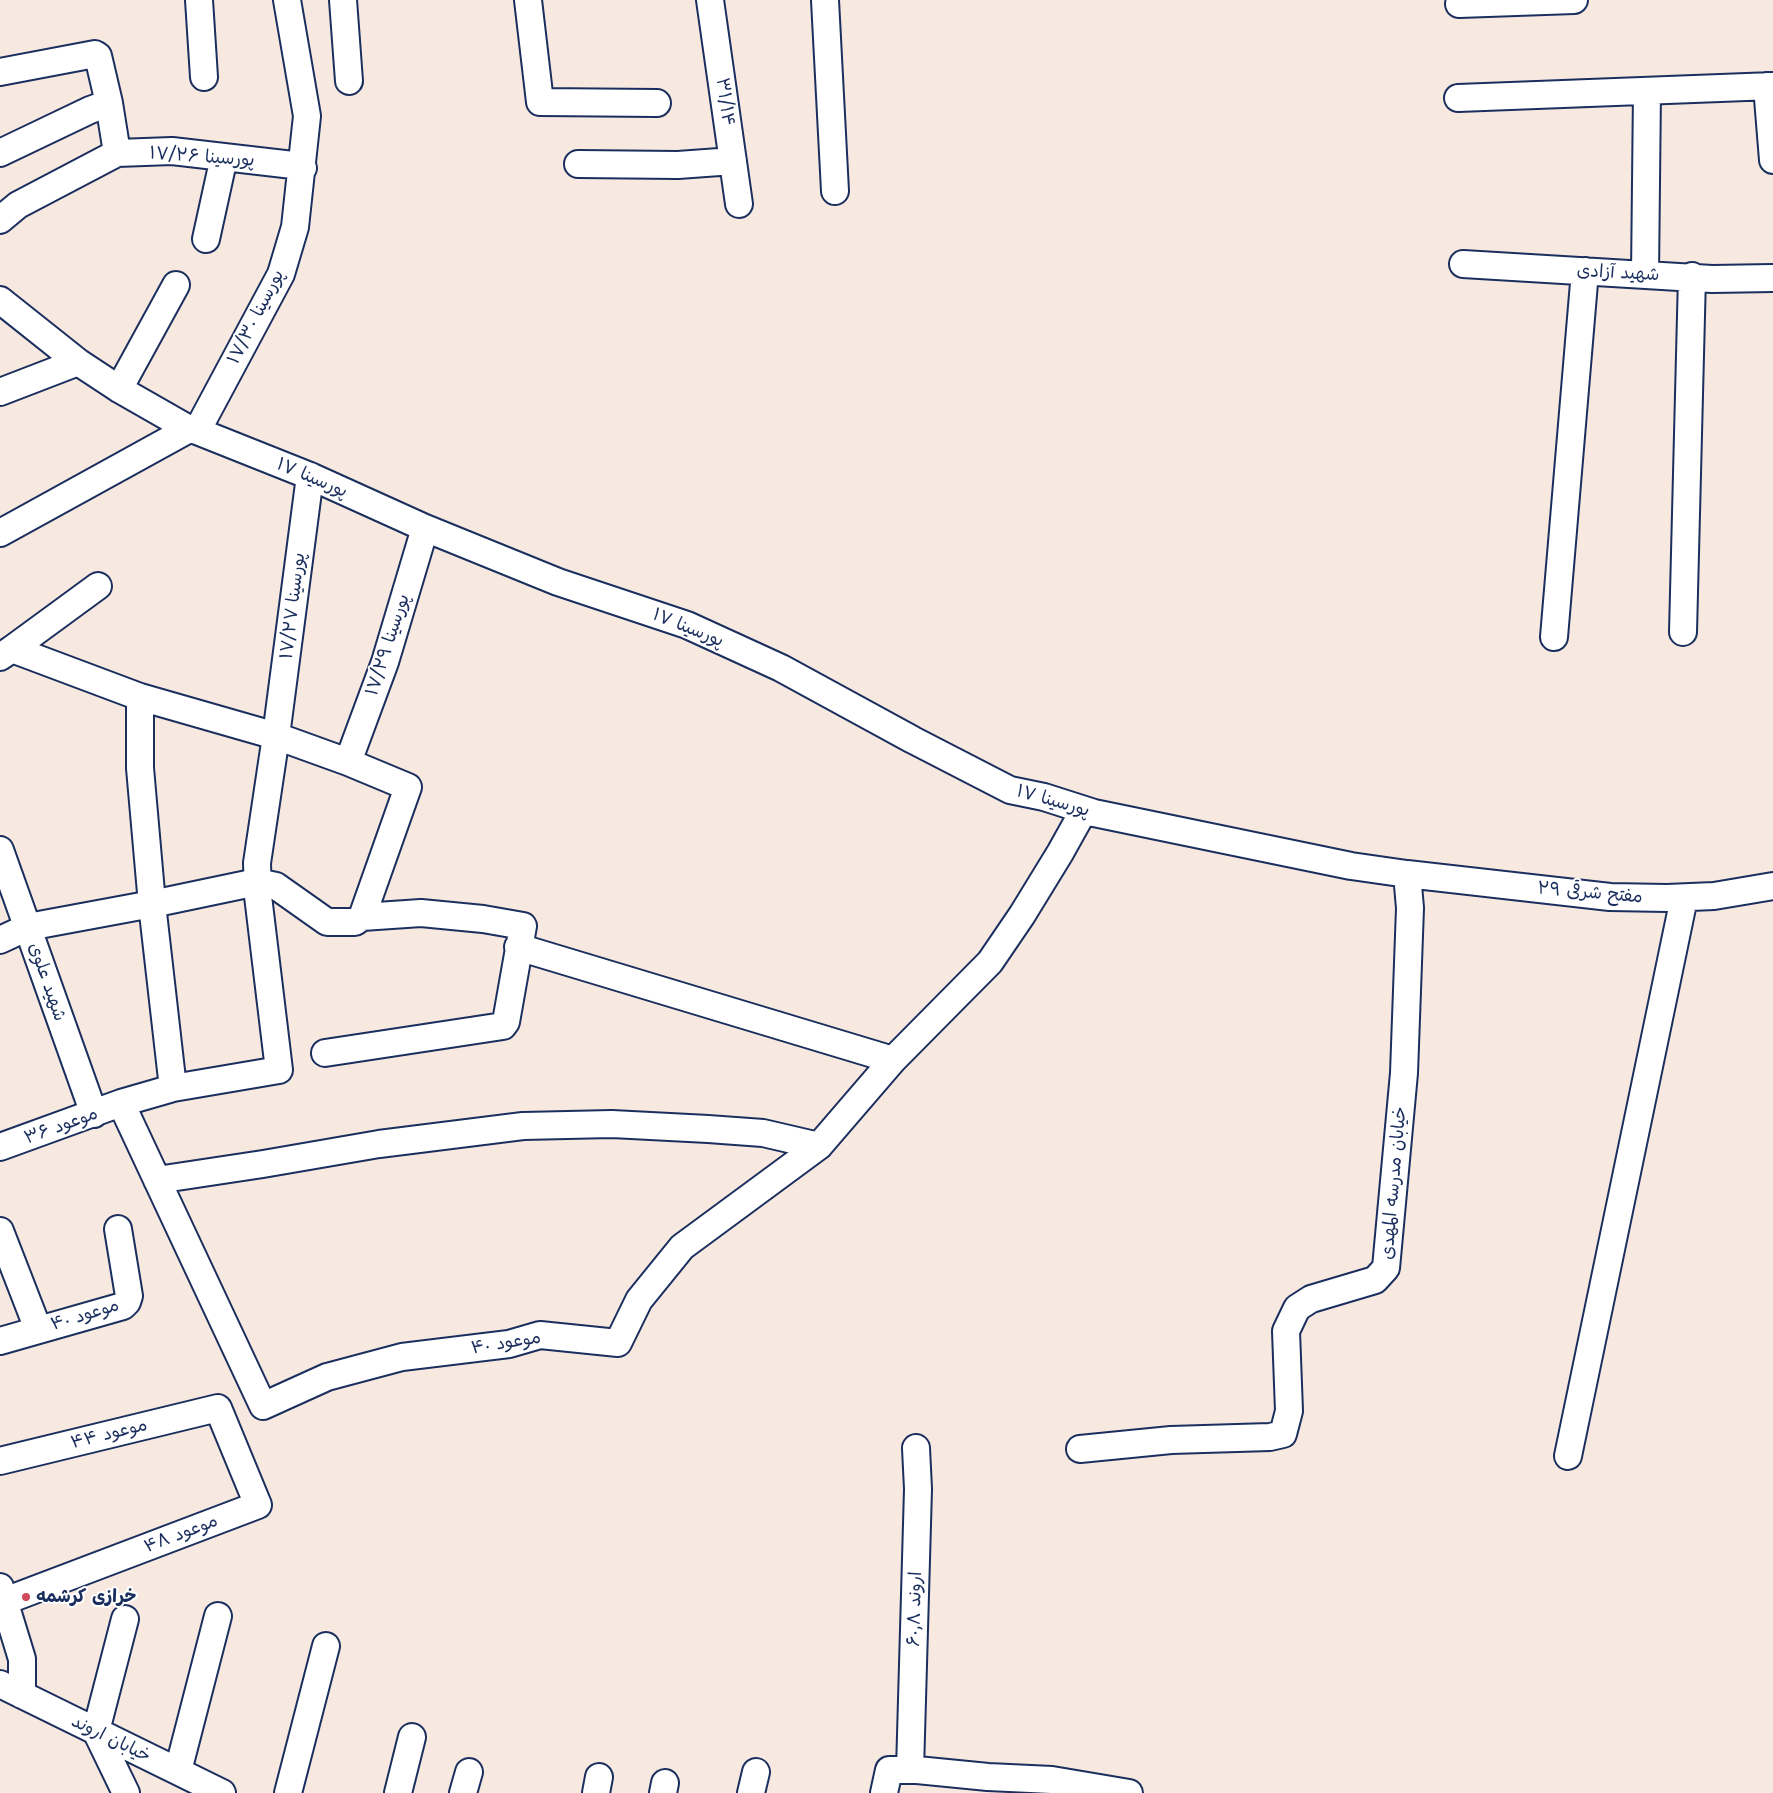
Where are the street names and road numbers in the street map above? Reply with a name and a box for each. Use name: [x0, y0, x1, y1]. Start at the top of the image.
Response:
street label: ۳۱/۱۴: [711, 76, 739, 128]
street label: پورسینا ۱۷/۲۶: [149, 143, 255, 171]
street label: شهید آزادی: [1576, 260, 1660, 286]
street label: پورسینا ۱۷/۳۰: [223, 266, 289, 368]
street label: پورسینا ۱۷: [273, 453, 351, 503]
street label: پورسینا ۱۷/۲۷: [276, 551, 310, 661]
street label: پورسینا ۱۷/۲۹: [361, 591, 415, 699]
street label: پورسینا ۱۷: [649, 604, 727, 652]
street label: پورسینا ۱۷: [1014, 780, 1092, 822]
street label: مفتح شرقی ۲۹: [1537, 878, 1643, 908]
street label: شهید علوی: [23, 940, 71, 1024]
street label: موعود ۳۶: [21, 1103, 101, 1149]
street label: خیابان مدرسه المهدی: [1377, 1106, 1411, 1260]
street label: موعود ۴۰: [48, 1294, 122, 1336]
street label: موعود ۴۰: [470, 1327, 542, 1359]
street label: موعود ۴۴: [69, 1414, 149, 1454]
street label: موعود ۴۸: [141, 1510, 221, 1558]
street label: اروند ۶۰٫۸: [903, 1571, 927, 1647]
street label: خیابان اروند: [68, 1711, 154, 1767]

